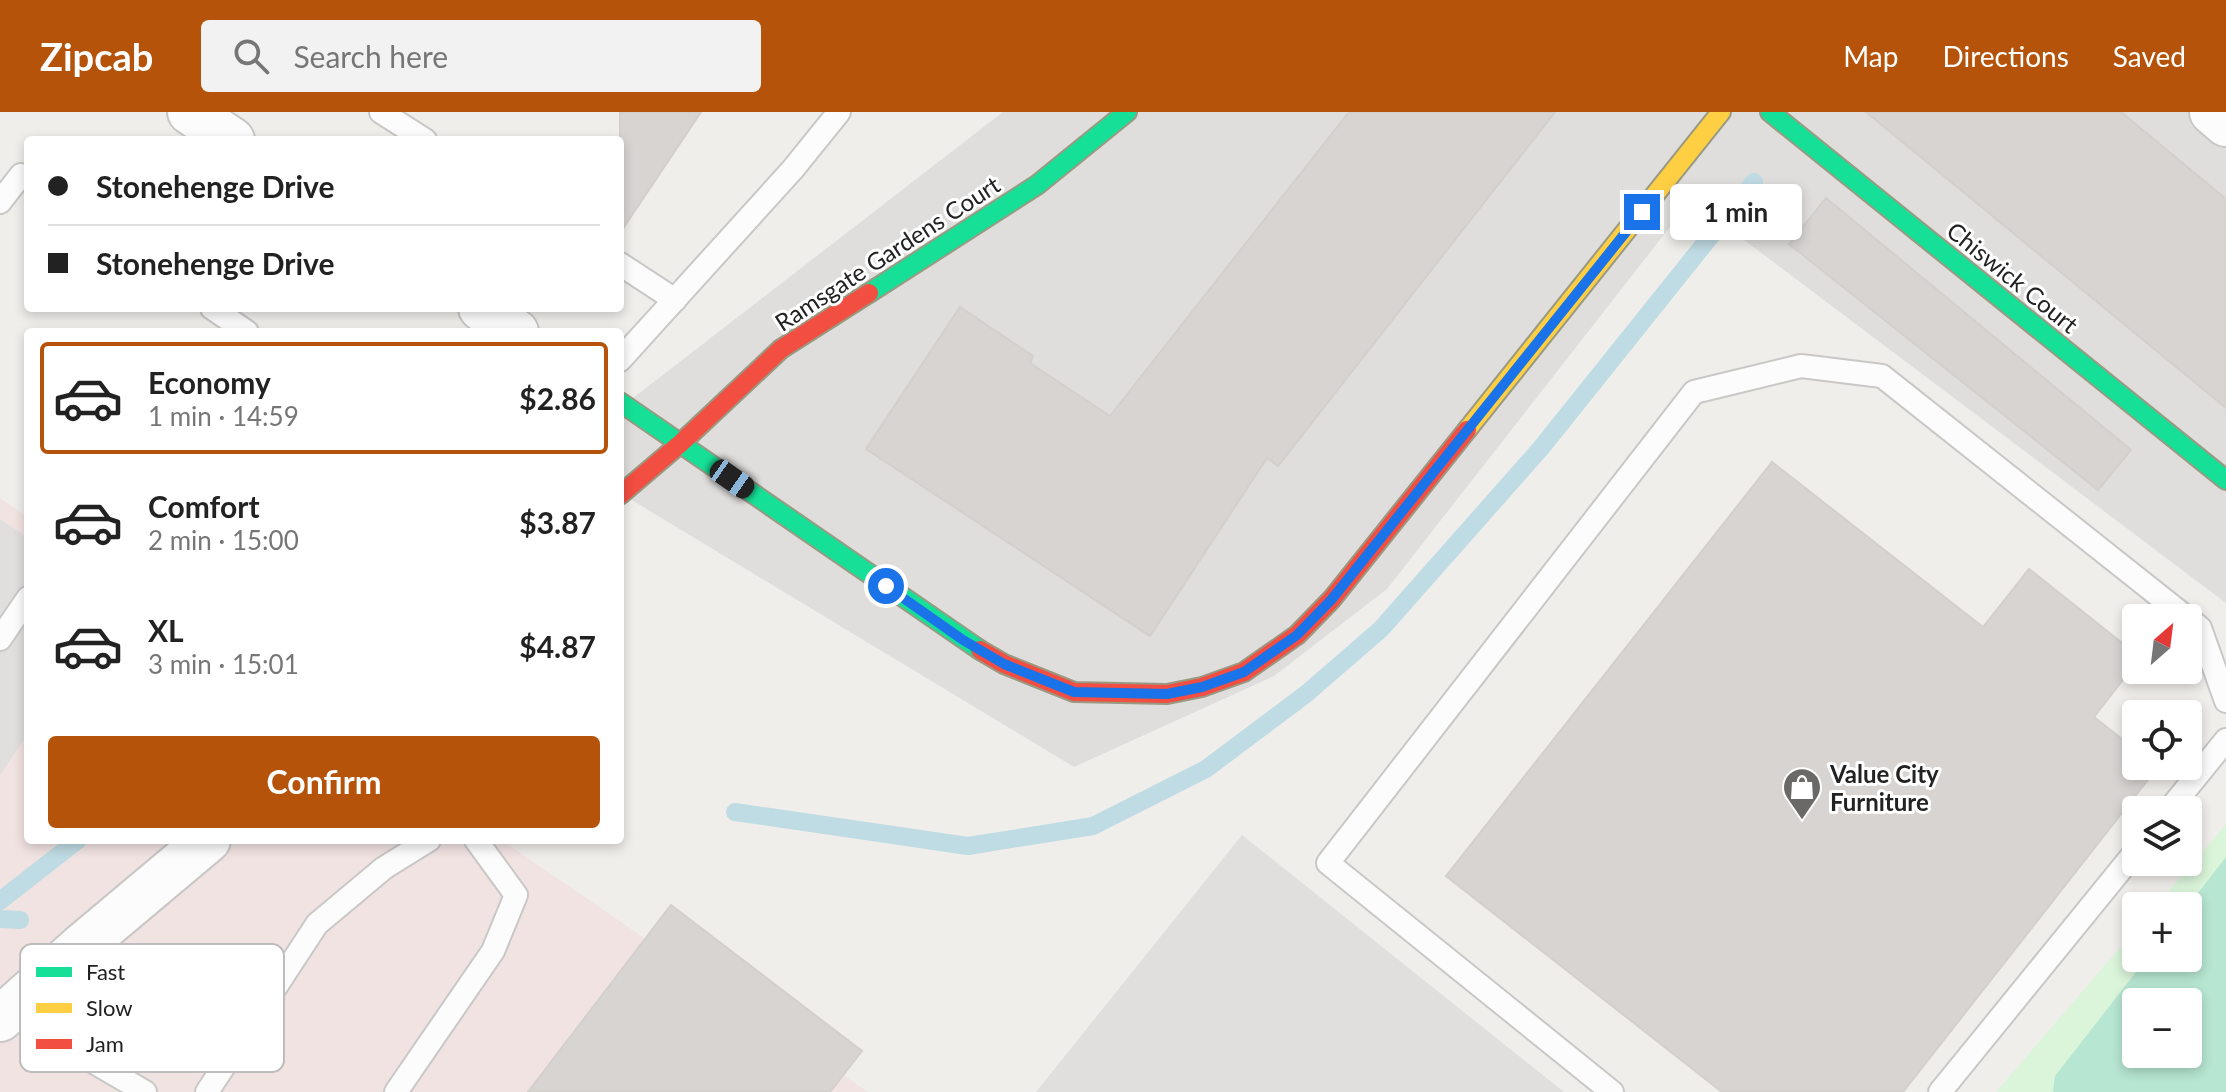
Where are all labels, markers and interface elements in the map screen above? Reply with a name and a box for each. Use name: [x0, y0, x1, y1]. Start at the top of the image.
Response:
search box: [201, 20, 761, 92]
text: Zipcab: [40, 33, 153, 79]
icon: search: [229, 34, 273, 78]
text: Search here: [293, 38, 448, 74]
text: Map: [1843, 39, 1898, 73]
text: Directions: [1942, 39, 2069, 73]
text: Saved: [2113, 39, 2186, 73]
text: Stonehenge Drive: [96, 168, 335, 204]
street label: Ramsgate Gardens Court: [769, 169, 1005, 337]
callout: 1 min: [1670, 184, 1802, 240]
route end: [1624, 194, 1660, 230]
text: 1 min: [1704, 196, 1768, 228]
street label: Chiswick Court: [1942, 215, 2085, 339]
text: Stonehenge Drive: [96, 245, 335, 281]
icon: car: [52, 362, 124, 434]
text: Economy: [148, 364, 271, 400]
text: $2.86: [519, 380, 596, 416]
text: 1 min · 14:59: [148, 400, 299, 432]
car: [705, 455, 759, 503]
icon: car: [52, 486, 124, 558]
text: Comfort: [148, 488, 260, 524]
text: $3.87: [519, 504, 596, 540]
text: 2 min · 15:00: [148, 524, 299, 556]
route start: [868, 568, 904, 604]
north arrow: [2122, 604, 2202, 684]
map controls: [2122, 604, 2202, 1068]
icon: car: [52, 610, 124, 682]
text: XL: [148, 612, 184, 648]
text: $4.87: [519, 628, 596, 664]
text: 3 min · 15:01: [148, 648, 299, 680]
button: locate: [2122, 700, 2202, 780]
button: Confirm: [48, 736, 600, 828]
place label: Value City Furniture: [1829, 759, 1939, 816]
shop icon: Value City Furniture: [1781, 766, 1823, 821]
button: layers: [2122, 796, 2202, 876]
button: +: [2122, 892, 2202, 972]
legend: [20, 944, 284, 1072]
text: Fast: [86, 958, 125, 985]
button: −: [2122, 988, 2202, 1068]
text: Slow: [86, 994, 133, 1021]
text: Jam: [86, 1030, 124, 1057]

